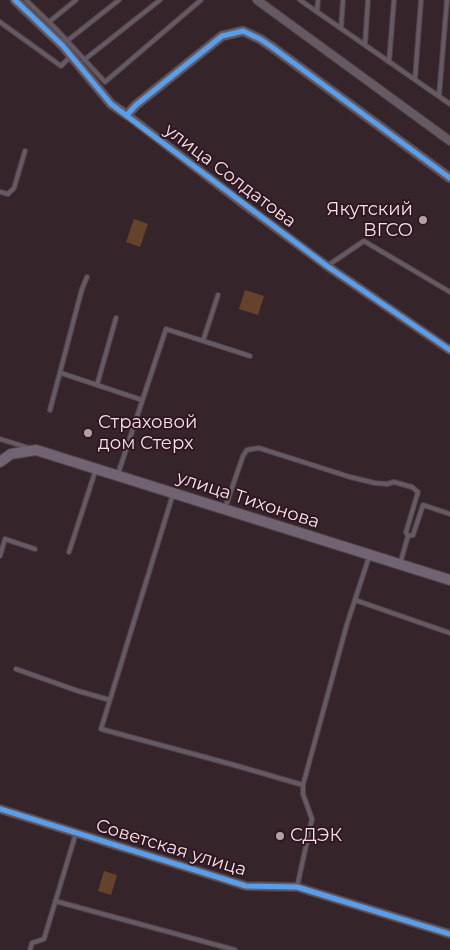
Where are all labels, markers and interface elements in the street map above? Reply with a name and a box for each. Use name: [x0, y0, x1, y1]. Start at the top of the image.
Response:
street label: улица Солдатова: [160, 119, 300, 233]
place label: Якутский ВГСО: [326, 199, 413, 242]
marker: Якутский ВГСО: [417, 214, 429, 226]
place label: Страховой дом Стерх: [98, 412, 197, 454]
marker: Страховой дом Стерх: [82, 427, 94, 439]
street label: улица Тихонова: [174, 467, 322, 533]
street label: Советская улица: [93, 815, 249, 881]
place label: СДЭК: [290, 825, 342, 847]
marker: СДЭК: [274, 830, 286, 842]

